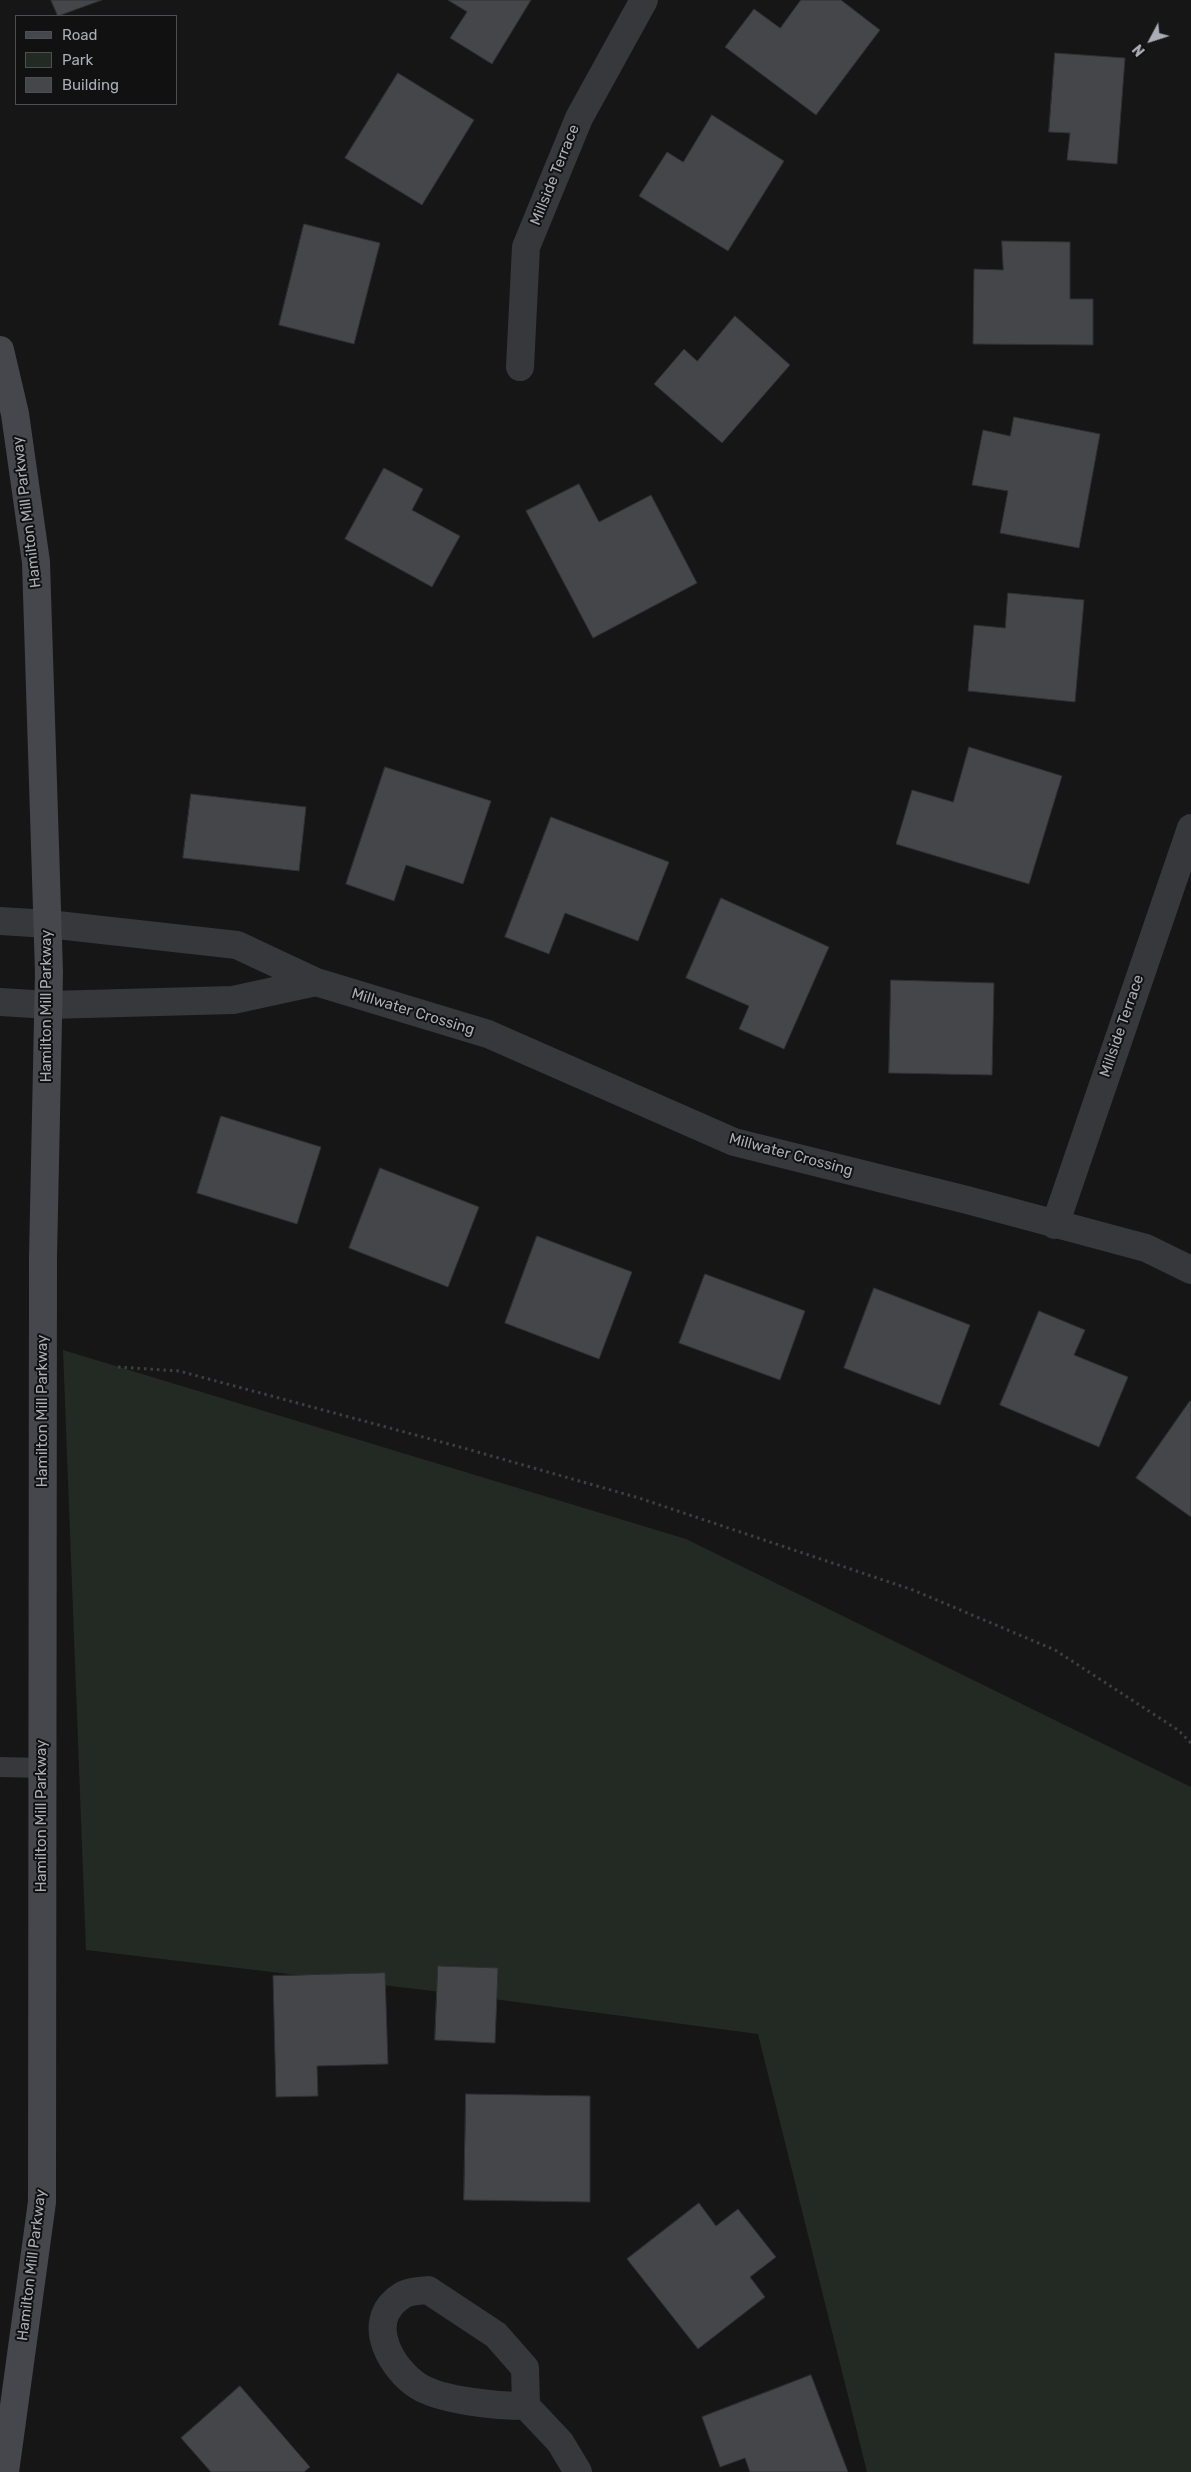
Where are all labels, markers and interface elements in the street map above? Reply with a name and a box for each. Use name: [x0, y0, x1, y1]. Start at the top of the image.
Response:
legend: [15, 15, 178, 105]
north arrow: [1126, 15, 1176, 65]
text: Road: [62, 26, 98, 44]
text: N: [1129, 41, 1149, 59]
text: Park: [62, 51, 93, 69]
text: Building: [62, 76, 119, 94]
street label: Millside Terrace: [527, 122, 583, 228]
street label: Hamilton Mill Parkway: [9, 435, 45, 589]
street label: Hamilton Mill Parkway: [38, 930, 56, 1082]
street label: Millside Terrace: [1096, 972, 1148, 1080]
street label: Millwater Crossing: [349, 985, 477, 1039]
street label: Millwater Crossing: [727, 1130, 855, 1180]
street label: Hamilton Mill Parkway: [34, 1335, 52, 1487]
street label: Hamilton Mill Parkway: [33, 1740, 51, 1892]
street label: Hamilton Mill Parkway: [14, 2188, 50, 2342]

